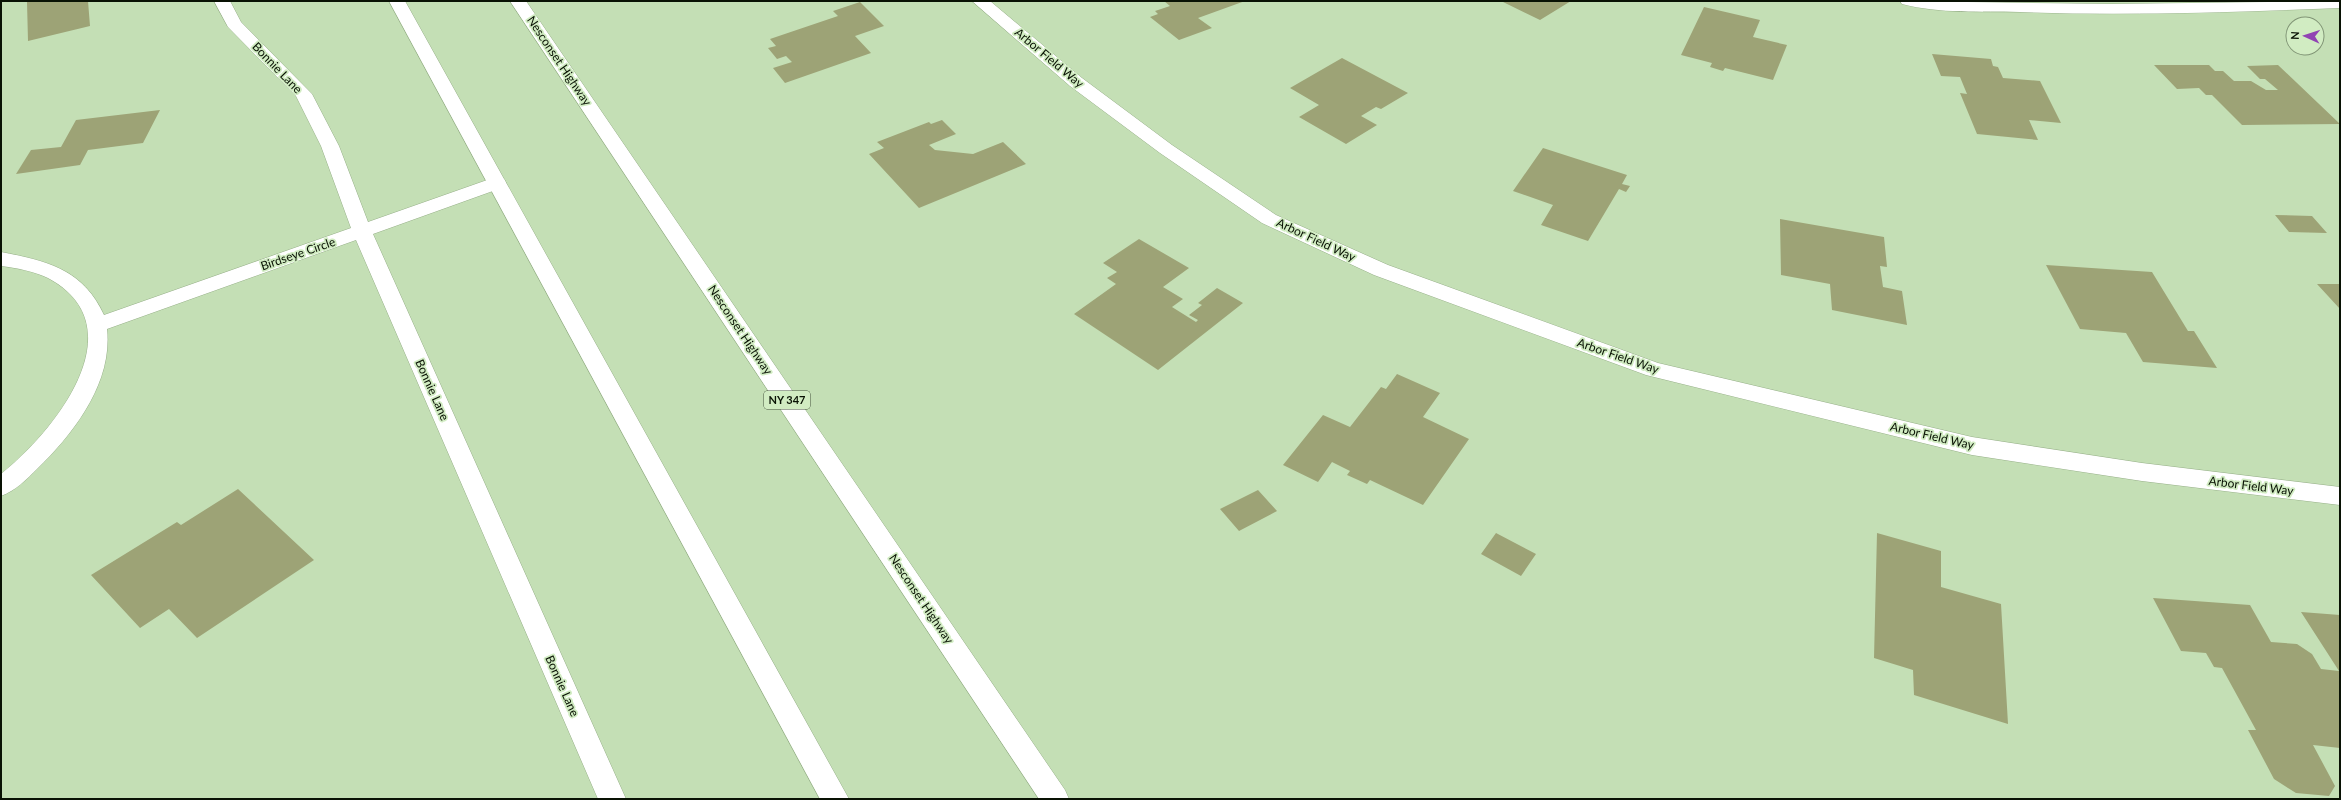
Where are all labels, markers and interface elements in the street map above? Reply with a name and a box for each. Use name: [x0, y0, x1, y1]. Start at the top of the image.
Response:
street label: Nesconset Highway: [524, 13, 595, 109]
north arrow: [2285, 16, 2325, 56]
street label: Arbor Field Way: [1012, 24, 1087, 91]
text: N: [2288, 31, 2301, 40]
street label: Bonnie Lane: [249, 39, 305, 96]
street label: Arbor Field Way: [1274, 215, 1359, 265]
street label: Birdseye Circle: [258, 234, 337, 273]
street label: Nesconset Highway: [705, 282, 776, 378]
street label: Arbor Field Way: [1575, 335, 1662, 377]
street label: Bonnie Lane: [412, 357, 453, 423]
road number: NY 347: [764, 391, 810, 409]
street label: Arbor Field Way: [1889, 419, 1976, 453]
street label: Arbor Field Way: [2208, 473, 2295, 498]
street label: Nesconset Highway: [886, 551, 957, 647]
street label: Bonnie Lane: [542, 653, 583, 719]

